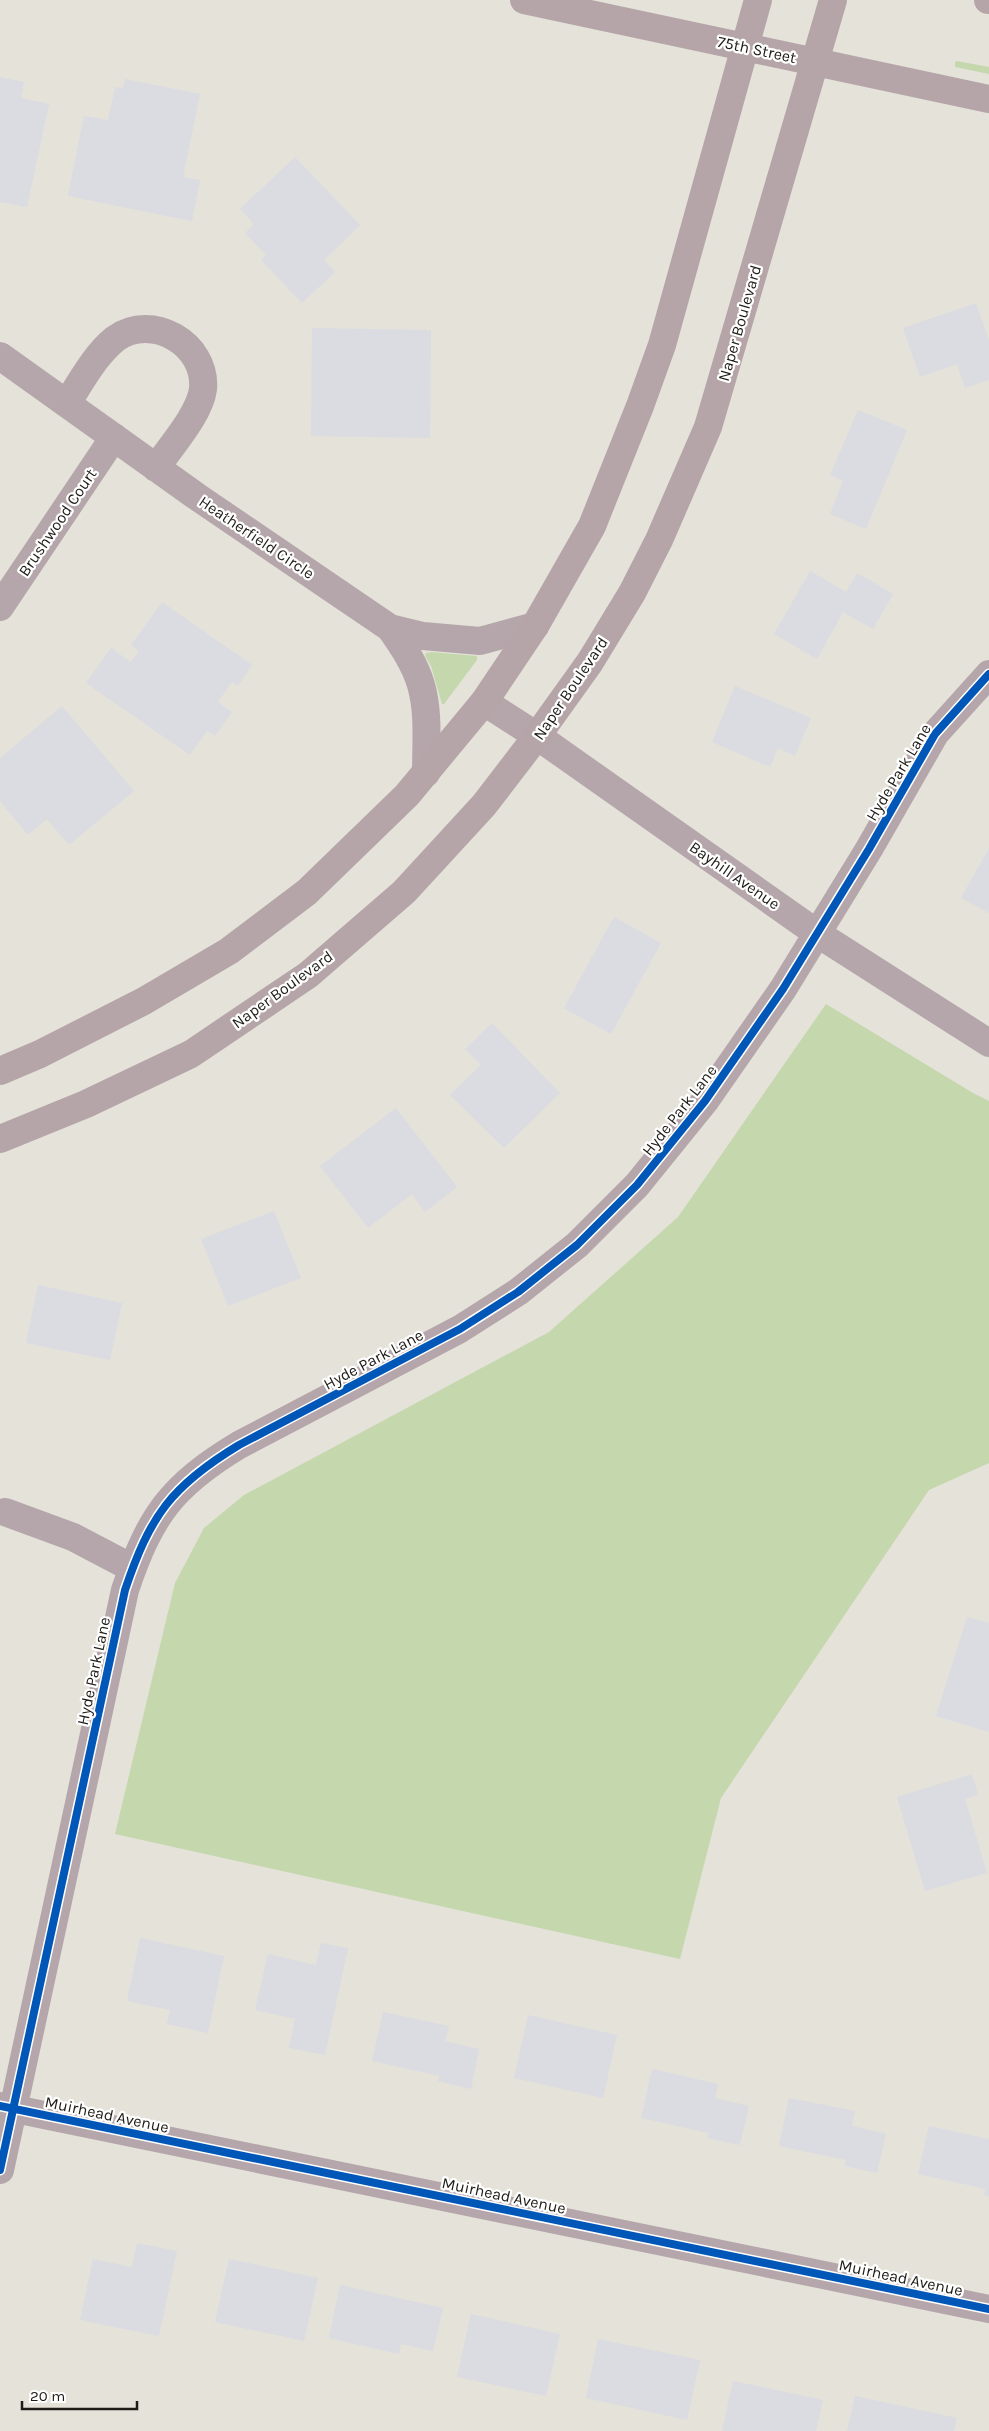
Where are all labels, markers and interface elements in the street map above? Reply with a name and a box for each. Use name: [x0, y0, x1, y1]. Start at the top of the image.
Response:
street label: 75th Street: [716, 32, 798, 67]
street label: Naper Boulevard: [714, 263, 765, 383]
street label: Brushwood Court: [14, 465, 100, 580]
street label: Heatherfield Circle: [195, 492, 318, 583]
street label: Naper Boulevard: [529, 633, 612, 743]
street label: Hyde Park Lane: [862, 720, 935, 824]
street label: Bayhill Avenue: [686, 837, 784, 914]
street label: Naper Boulevard: [228, 946, 336, 1032]
street label: Hyde Park Lane: [638, 1061, 721, 1160]
street label: Hyde Park Lane: [320, 1325, 426, 1394]
street label: Hyde Park Lane: [73, 1615, 114, 1727]
street label: Muirhead Avenue: [43, 2092, 171, 2137]
street label: Muirhead Avenue: [440, 2173, 568, 2218]
street label: Muirhead Avenue: [837, 2255, 965, 2300]
scale bar: [22, 2378, 138, 2410]
text: 20 m: [30, 2387, 65, 2405]

